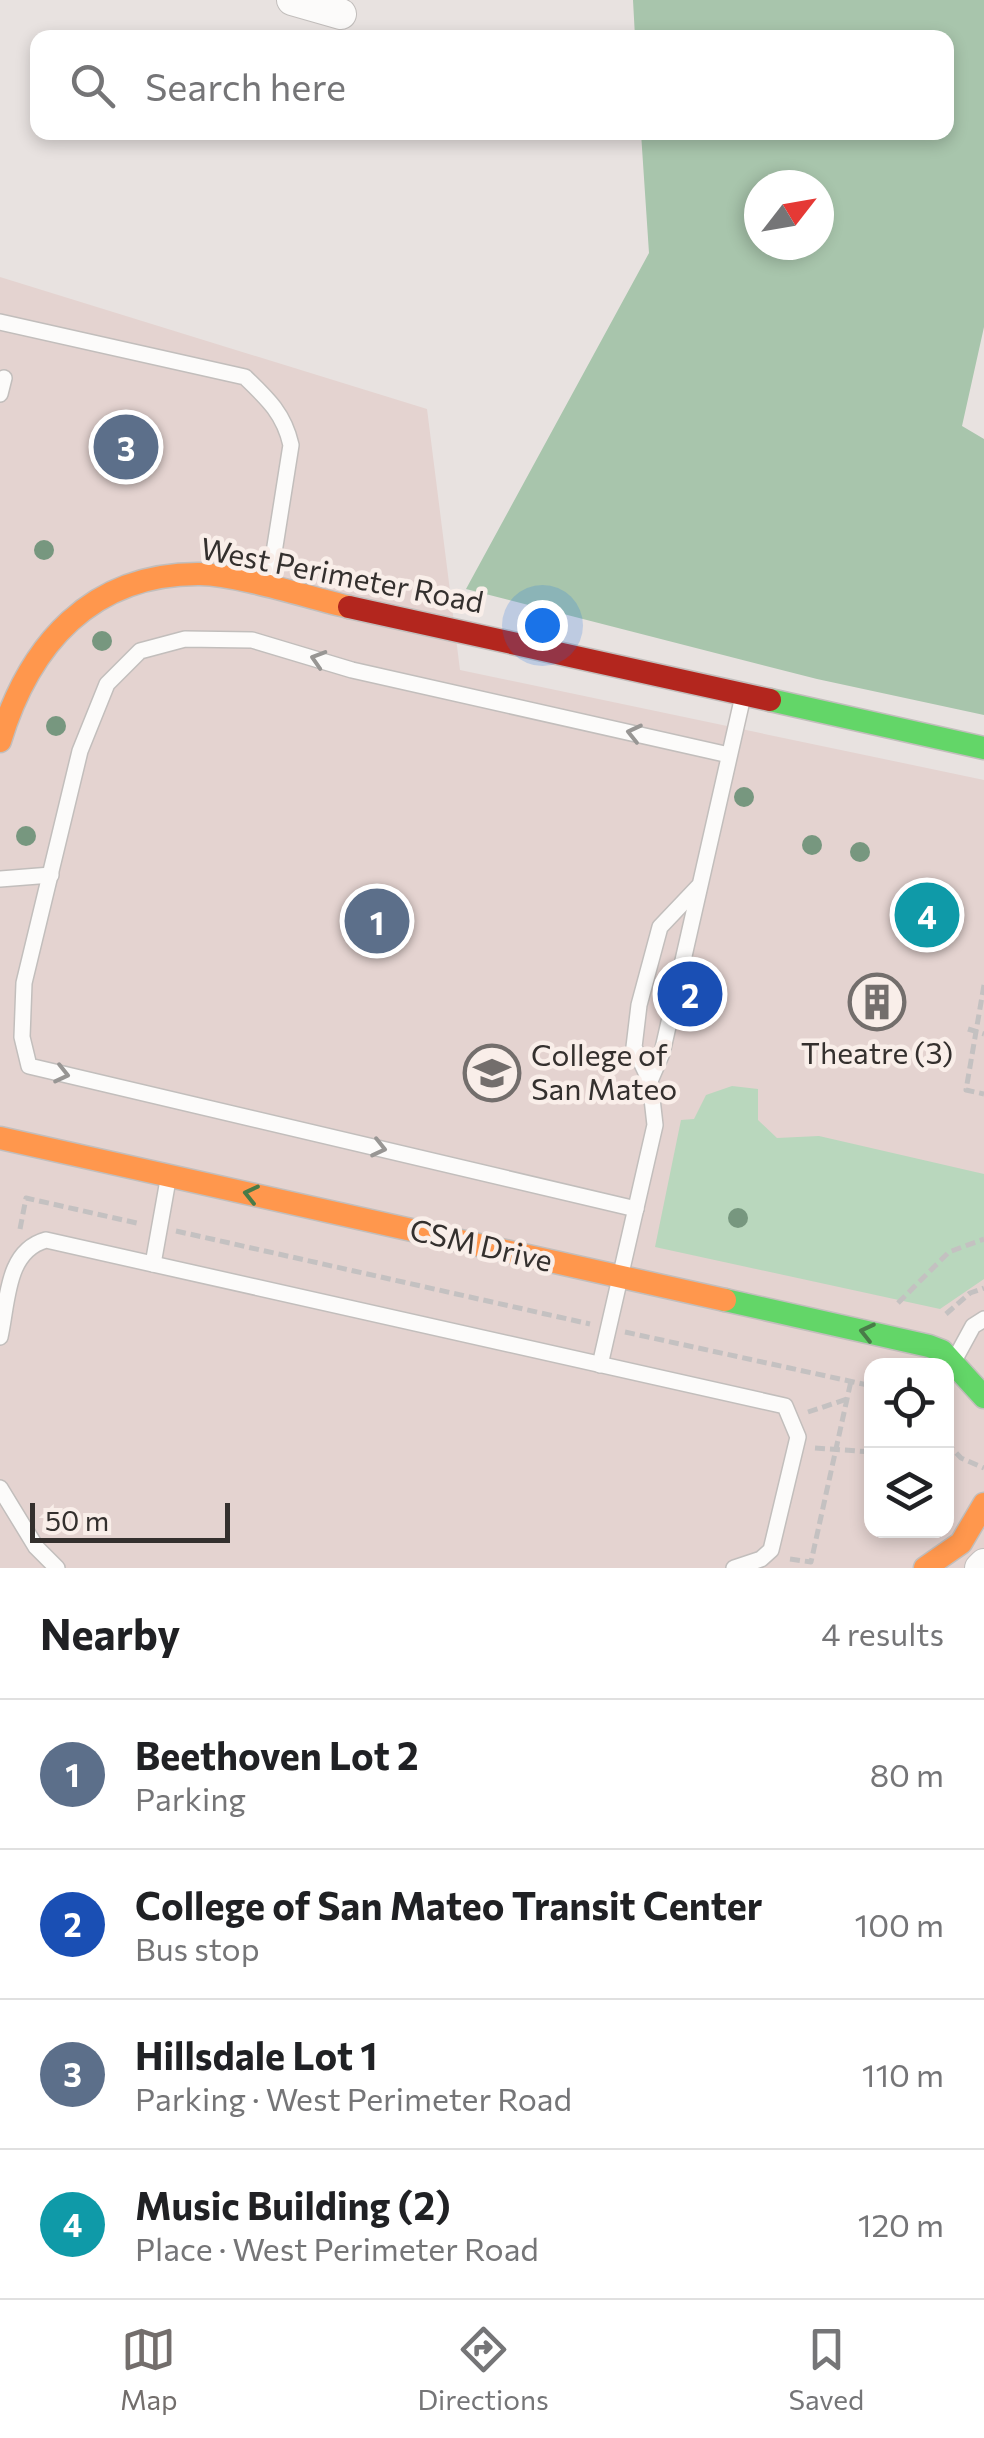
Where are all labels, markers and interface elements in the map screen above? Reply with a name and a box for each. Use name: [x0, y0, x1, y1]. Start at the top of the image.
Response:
search box: [30, 30, 954, 140]
icon: search: [65, 58, 120, 113]
text: Search here: [145, 62, 346, 109]
north arrow: [744, 170, 834, 260]
pin: 3: [94, 410, 158, 484]
street label: West Perimeter Road: [198, 528, 487, 619]
your location: [517, 600, 568, 651]
one-way arrow: [310, 650, 327, 671]
one-way arrow: [626, 724, 643, 745]
pin: 4: [894, 878, 960, 952]
pin: 1: [344, 884, 410, 958]
pin: 2: [658, 956, 722, 1032]
building icon: Theatre (3): [847, 972, 907, 1032]
place label: Theatre (3): [801, 1033, 953, 1070]
place label: College of San Mateo: [531, 1035, 677, 1106]
school or university icon: College of San Mateo: [462, 1043, 522, 1103]
one-way arrow: [53, 1062, 70, 1083]
one-way arrow: [370, 1136, 387, 1157]
one-way arrow: [243, 1185, 260, 1206]
street label: CSM Drive: [407, 1209, 556, 1278]
one-way arrow: [859, 1323, 876, 1344]
map controls: [864, 1358, 954, 1538]
button: locate: [864, 1358, 954, 1448]
button: layers: [864, 1448, 954, 1538]
scale bar: [30, 1498, 230, 1542]
text: 50 m: [45, 1503, 109, 1537]
text: Nearby: [40, 1607, 180, 1659]
text: 4 results: [821, 1613, 944, 1653]
text: Beethoven Lot 2: [135, 1731, 419, 1778]
text: 1: [65, 1754, 80, 1794]
text: 80 m: [870, 1754, 944, 1794]
text: Parking: [135, 1778, 246, 1818]
text: College of San Mateo Transit Center: [135, 1881, 762, 1928]
text: 2: [63, 1904, 82, 1944]
text: 100 m: [855, 1904, 944, 1944]
text: Bus stop: [135, 1928, 260, 1968]
text: Hillsdale Lot 1: [135, 2031, 378, 2078]
text: 3: [63, 2054, 82, 2094]
text: 110 m: [862, 2054, 944, 2094]
text: Parking · West Perimeter Road: [135, 2078, 572, 2118]
text: Music Building (2): [135, 2181, 451, 2228]
text: 4: [63, 2204, 82, 2244]
text: 120 m: [858, 2204, 944, 2244]
text: Place · West Perimeter Road: [135, 2228, 539, 2268]
tab: Map: [120, 2322, 178, 2416]
tab: Directions: [417, 2322, 549, 2416]
tab: Saved: [789, 2322, 864, 2416]

